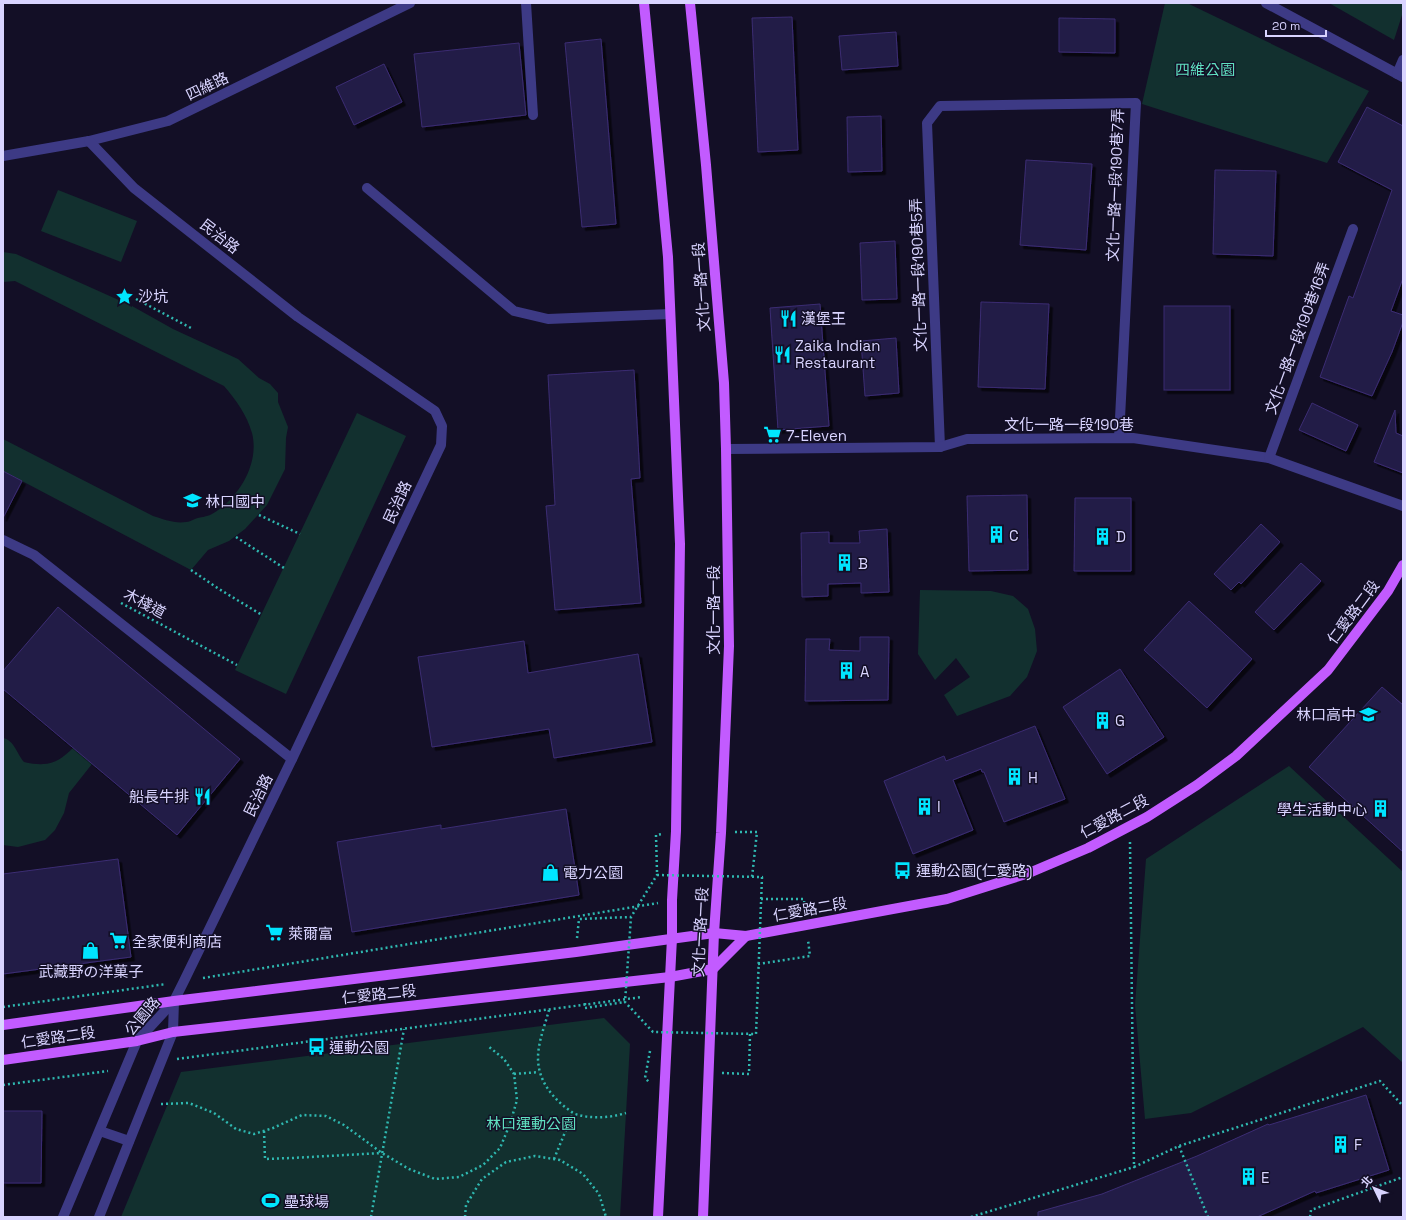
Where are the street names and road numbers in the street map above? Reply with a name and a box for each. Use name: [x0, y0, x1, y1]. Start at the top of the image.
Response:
street label: 四維路: [183, 68, 231, 104]
street label: 文化一路一段190巷7弄: [1103, 108, 1127, 262]
street label: 文化一路一段190巷5弄: [906, 198, 930, 352]
street label: 民治路: [196, 215, 244, 257]
street label: 文化一路一段: [688, 241, 714, 333]
street label: 文化一路一段190巷16弄: [1261, 259, 1333, 417]
street label: 文化一路一段190巷: [1004, 415, 1134, 434]
street label: 民治路: [379, 478, 415, 526]
street label: 文化一路一段: [704, 565, 723, 655]
street label: 仁愛路二段: [1323, 576, 1383, 648]
street label: 木棧道: [121, 584, 169, 622]
street label: 民治路: [240, 771, 276, 819]
street label: 仁愛路二段: [1076, 790, 1152, 842]
street label: 文化一路一段: [688, 887, 712, 977]
street label: 仁愛路二段: [771, 893, 849, 925]
street label: 仁愛路二段: [341, 981, 417, 1007]
street label: 公園路: [120, 993, 164, 1039]
street label: 仁愛路二段: [20, 1022, 96, 1052]

